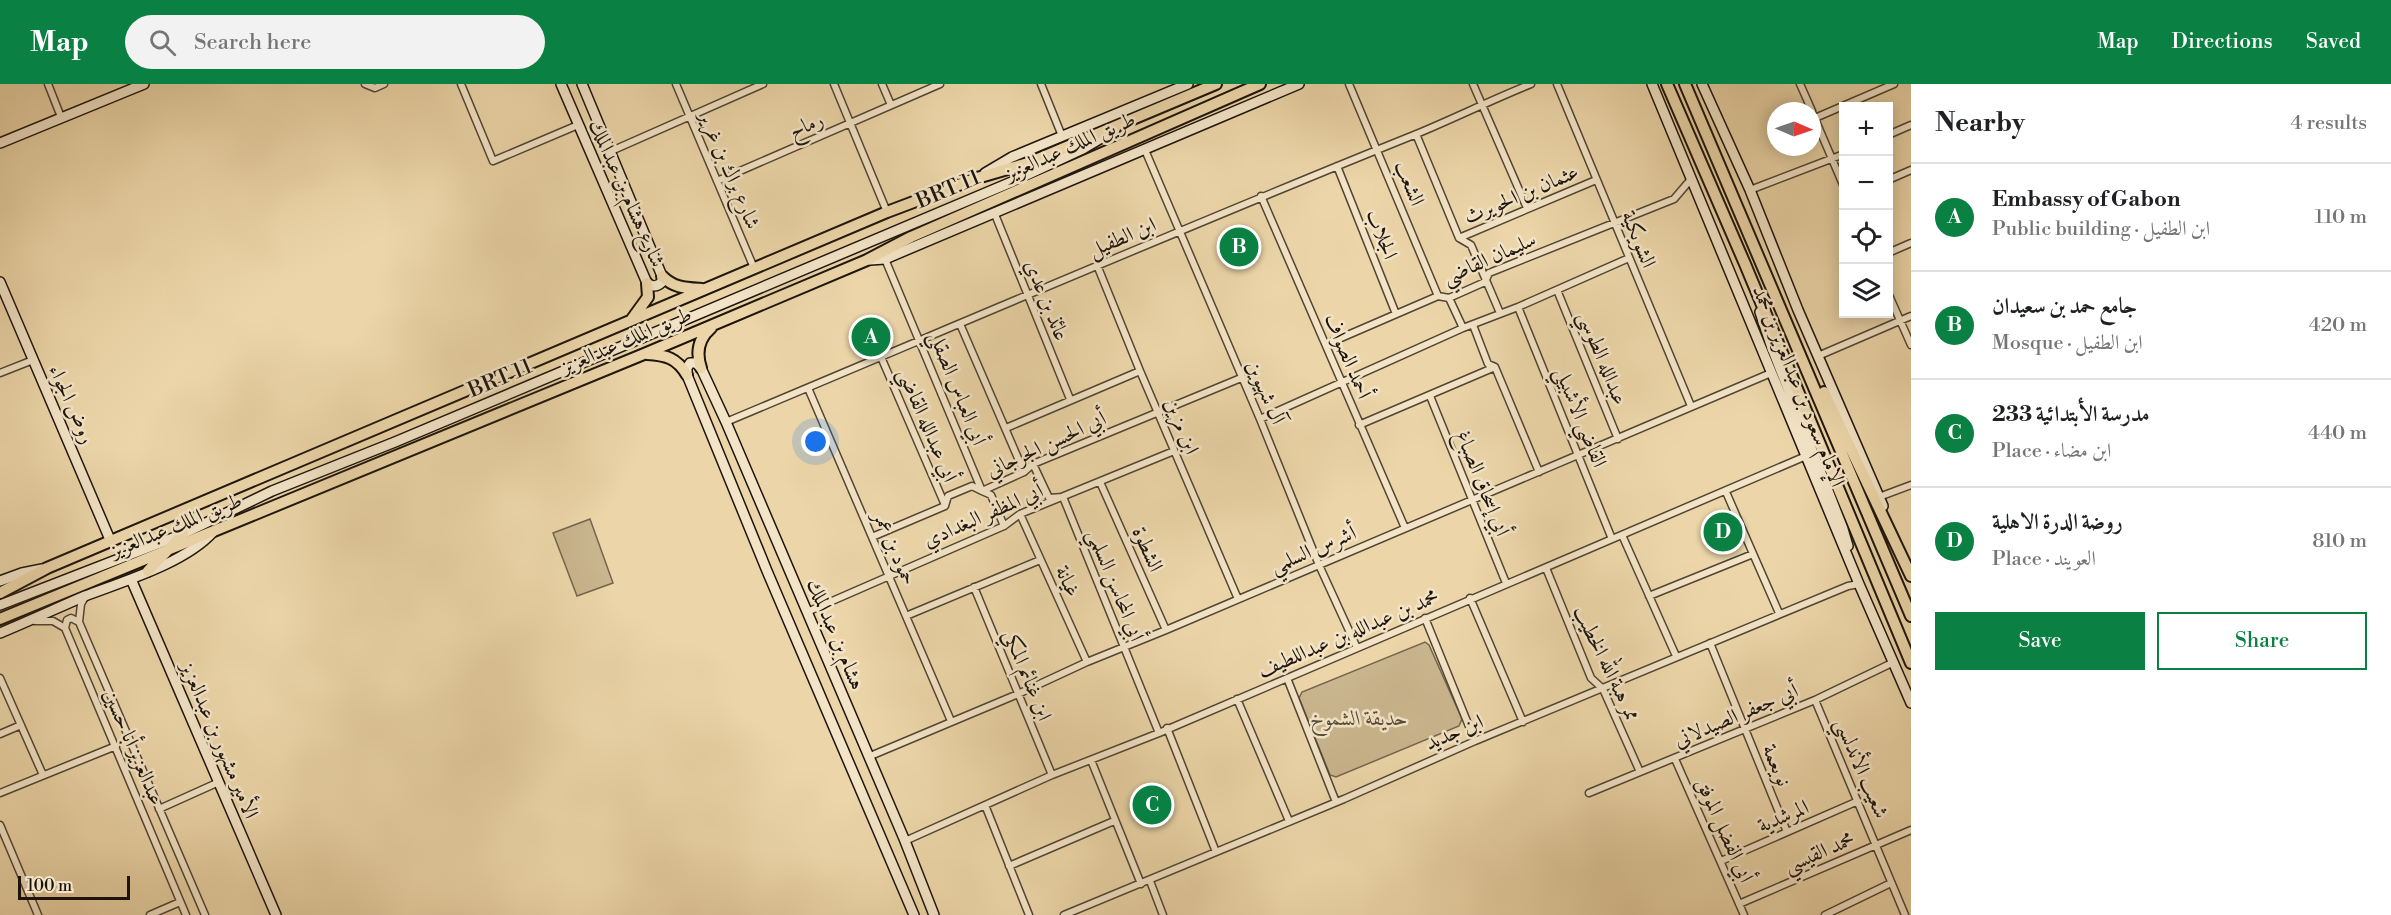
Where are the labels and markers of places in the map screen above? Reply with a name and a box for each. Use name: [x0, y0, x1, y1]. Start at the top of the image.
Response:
pin: B: [1220, 224, 1258, 270]
pin: A: [852, 314, 890, 360]
pin: D: [1704, 510, 1742, 554]
pin: C: [1132, 782, 1172, 828]

